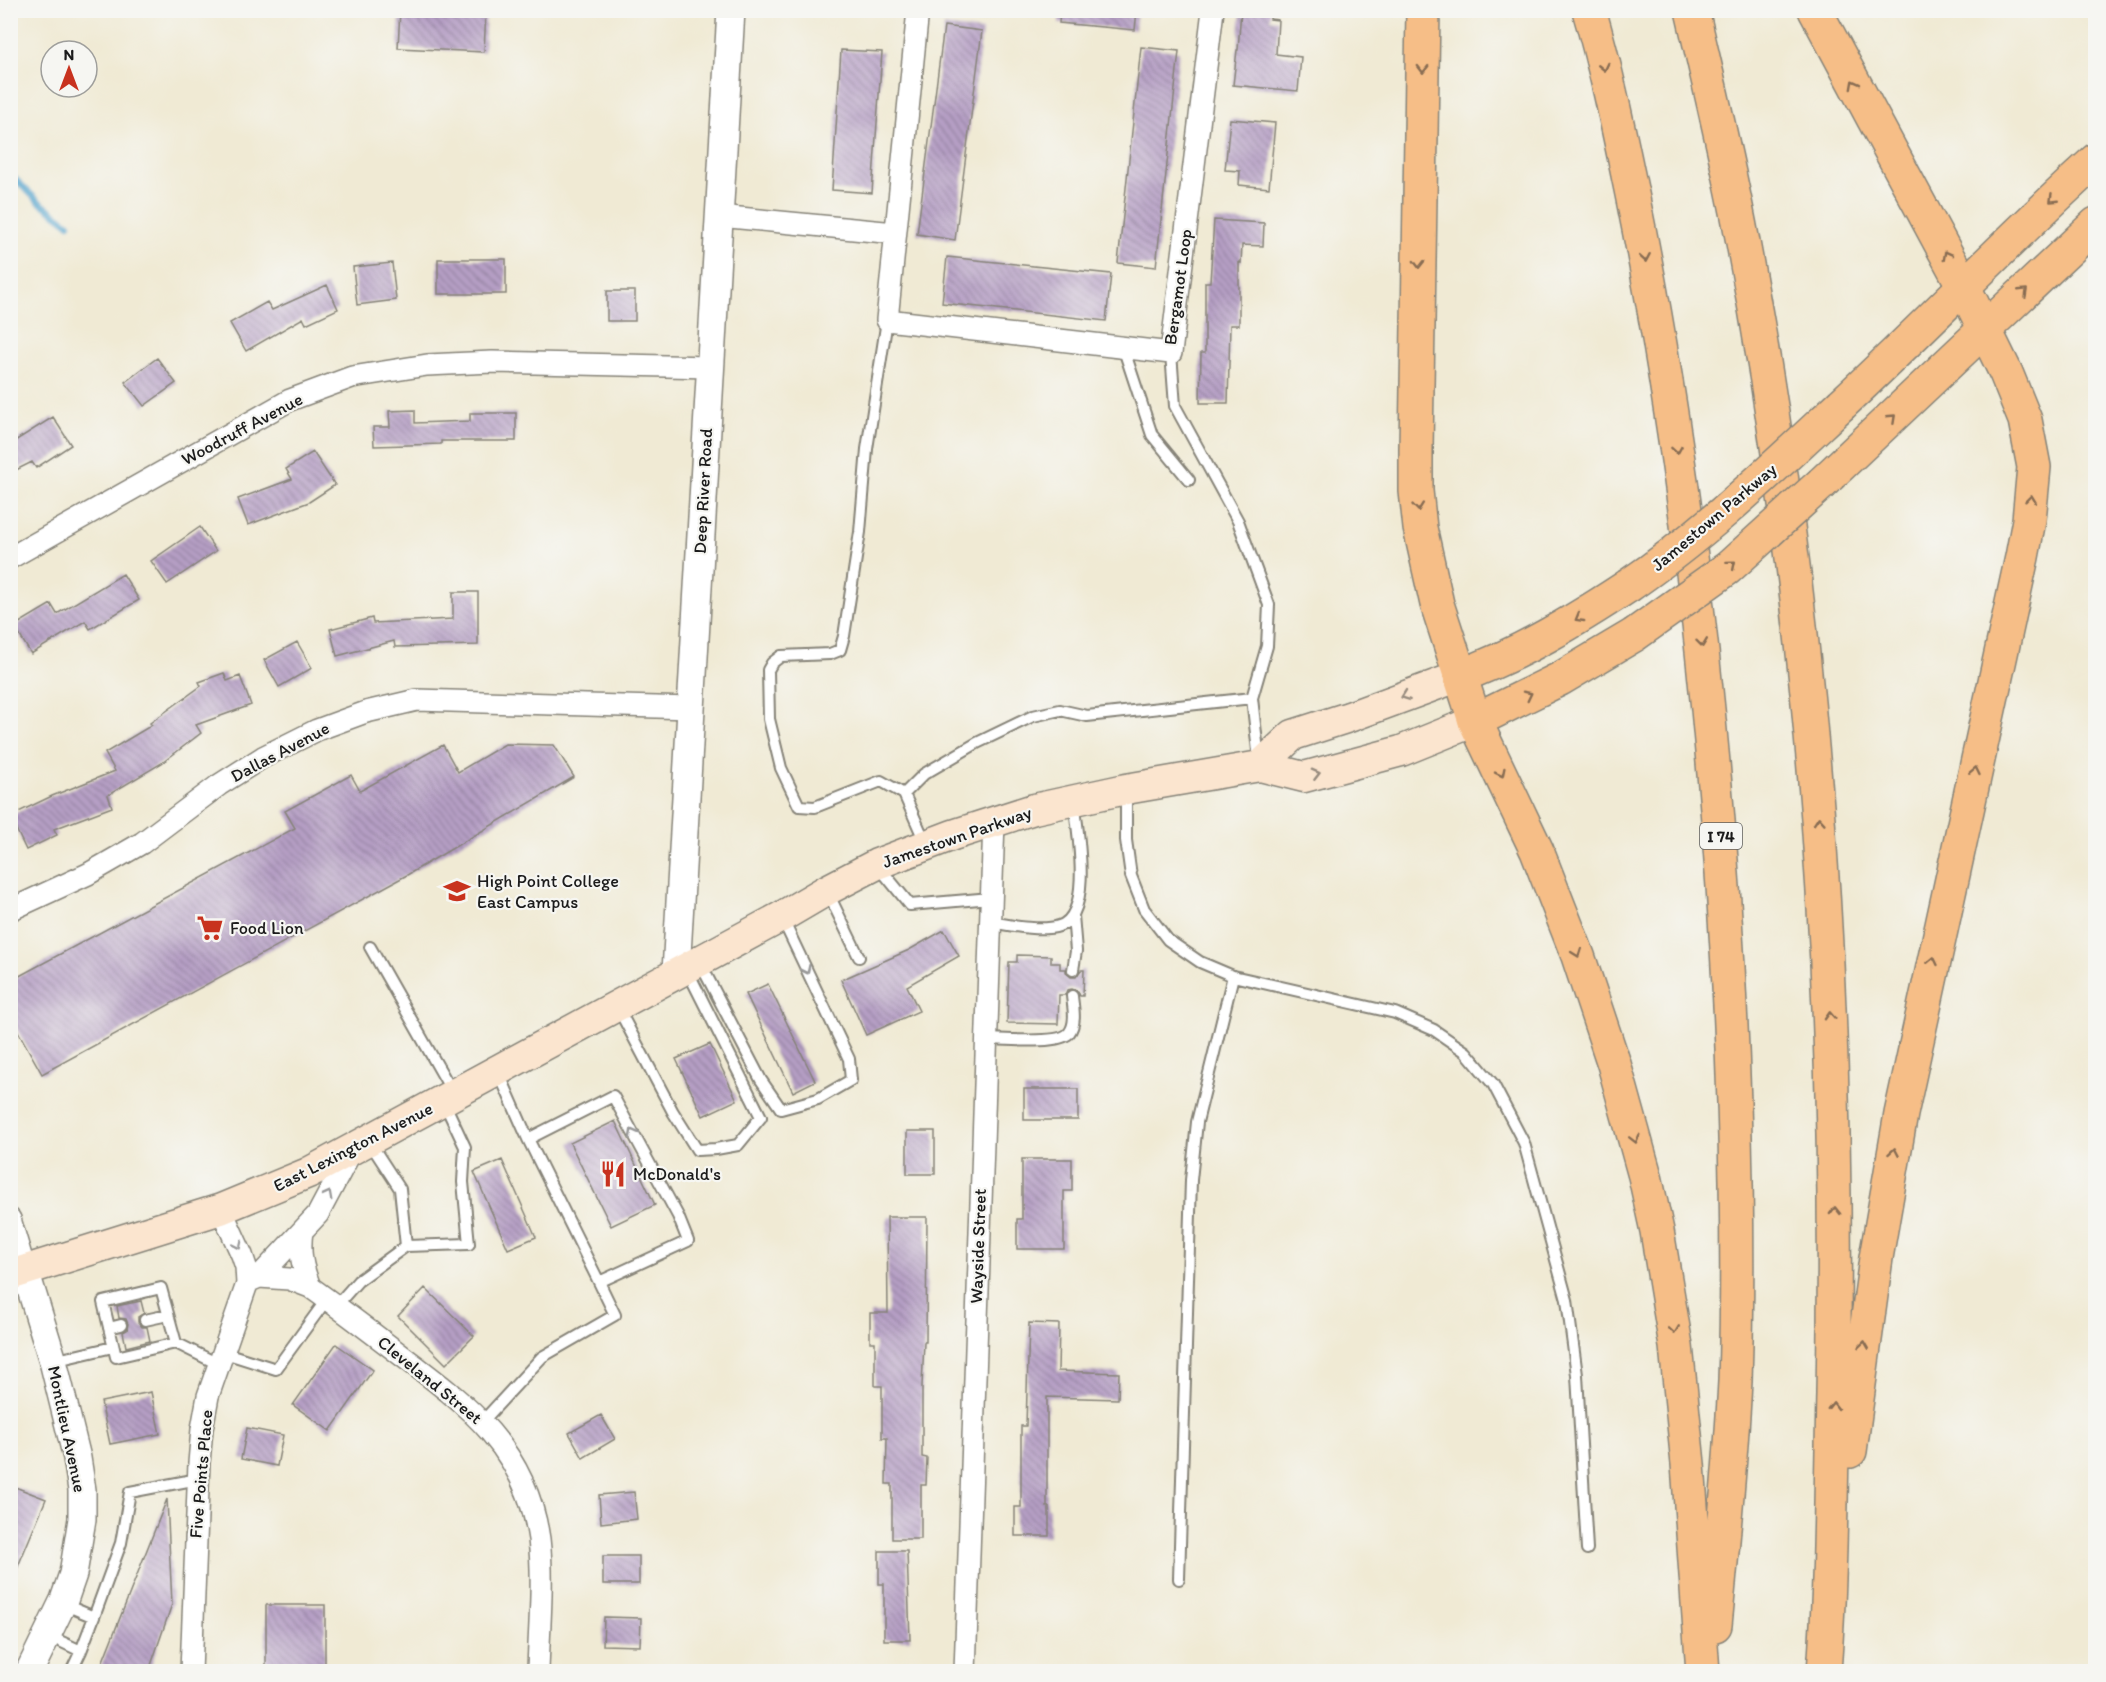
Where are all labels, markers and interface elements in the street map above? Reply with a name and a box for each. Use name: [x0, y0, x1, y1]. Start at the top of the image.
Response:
north arrow: [39, 39, 99, 99]
text: N: [64, 45, 74, 64]
one-way arrow: [1596, 62, 1609, 72]
one-way arrow: [1416, 64, 1429, 73]
one-way arrow: [1850, 80, 1861, 90]
one-way arrow: [2049, 192, 2060, 203]
street label: Bergamot Loop: [1159, 228, 1197, 346]
one-way arrow: [1943, 251, 1954, 262]
one-way arrow: [1638, 252, 1651, 262]
one-way arrow: [1413, 259, 1425, 268]
one-way arrow: [2018, 288, 2028, 299]
street label: Woodruff Avenue: [178, 388, 306, 470]
one-way arrow: [1884, 414, 1895, 425]
street label: Deep River Road: [689, 427, 717, 554]
one-way arrow: [1670, 445, 1682, 455]
street label: Jamestown Parkway: [1647, 458, 1781, 576]
one-way arrow: [2025, 495, 2037, 504]
one-way arrow: [1411, 503, 1424, 512]
one-way arrow: [1725, 560, 1736, 571]
one-way arrow: [1575, 611, 1585, 622]
one-way arrow: [1695, 639, 1707, 648]
one-way arrow: [1400, 689, 1411, 701]
one-way arrow: [1522, 691, 1533, 703]
street label: Dallas Avenue: [227, 717, 333, 787]
one-way arrow: [1968, 766, 1981, 776]
one-way arrow: [1493, 767, 1505, 778]
one-way arrow: [1311, 769, 1321, 782]
street label: Jamestown Parkway: [879, 801, 1035, 873]
one-way arrow: [1813, 817, 1826, 826]
road number: I 74: [1700, 823, 1742, 849]
place label: High Point College East Campus: [477, 870, 619, 913]
school or university icon: High Point College East Campus: [442, 876, 472, 906]
supermarket icon: Food Lion: [195, 913, 225, 943]
place label: Food Lion: [230, 917, 304, 939]
one-way arrow: [1569, 947, 1582, 957]
one-way arrow: [1926, 957, 1939, 967]
one-way arrow: [799, 964, 811, 975]
one-way arrow: [1824, 1011, 1837, 1020]
street label: East Lexington Avenue: [270, 1097, 436, 1197]
one-way arrow: [629, 1129, 640, 1139]
one-way arrow: [1628, 1133, 1641, 1143]
one-way arrow: [1887, 1148, 1900, 1158]
restaurant icon: McDonald's: [598, 1159, 628, 1189]
place label: McDonald's: [633, 1163, 721, 1185]
street label: Wayside Street: [965, 1188, 991, 1304]
one-way arrow: [321, 1191, 332, 1201]
one-way arrow: [1829, 1206, 1841, 1215]
one-way arrow: [230, 1239, 242, 1250]
one-way arrow: [1667, 1325, 1679, 1334]
street label: Cleveland Street: [373, 1331, 487, 1429]
one-way arrow: [1858, 1340, 1870, 1350]
street label: Montlieu Avenue: [43, 1364, 91, 1494]
one-way arrow: [1827, 1401, 1839, 1410]
street label: Five Points Place: [184, 1409, 218, 1539]

